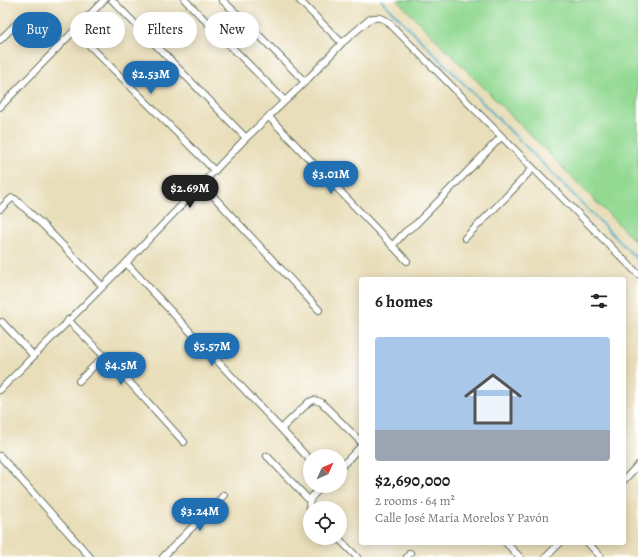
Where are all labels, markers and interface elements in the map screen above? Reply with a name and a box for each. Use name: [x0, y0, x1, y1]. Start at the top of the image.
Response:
chip: Buy: [12, 12, 62, 48]
chip: Rent: [70, 12, 125, 48]
chip: Filters: [133, 12, 197, 48]
chip: New: [205, 12, 259, 48]
pin: $2.53M: [118, 61, 184, 95]
text: $2.53M: [132, 65, 170, 82]
pin: $3.01M: [298, 161, 364, 195]
text: $3.01M: [312, 165, 350, 182]
pin: $2.69M: [157, 175, 223, 209]
text: $2.69M: [171, 179, 209, 196]
text: 6 homes: [375, 290, 433, 313]
icon: filters: [588, 290, 610, 312]
pin: $5.57M: [179, 333, 245, 367]
text: $5.57M: [193, 337, 231, 354]
pin: $4.5M: [93, 352, 149, 386]
text: $4.5M: [105, 356, 137, 373]
icon: home: [457, 363, 529, 435]
north arrow: [303, 449, 347, 493]
map controls: [303, 449, 347, 545]
text: $2,690,000: [375, 469, 450, 492]
text: 2 rooms · 64 m²: [375, 492, 455, 509]
pin: $3.24M: [167, 498, 233, 532]
button: locate: [303, 501, 347, 545]
text: $3.24M: [181, 502, 219, 519]
text: Calle José María Morelos Y Pavón: [375, 509, 549, 526]

